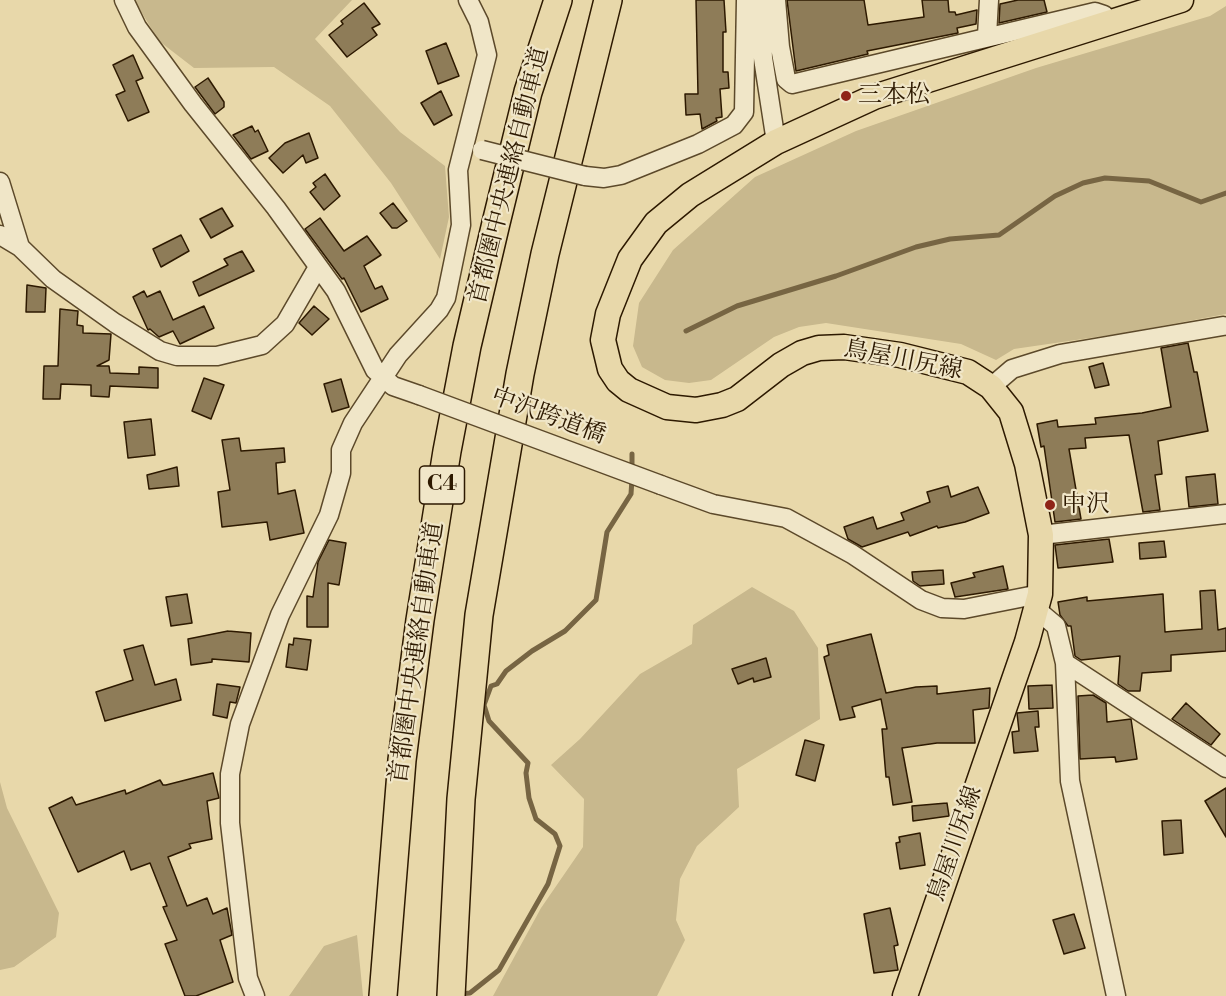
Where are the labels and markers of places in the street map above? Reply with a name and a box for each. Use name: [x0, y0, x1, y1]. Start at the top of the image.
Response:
place label: 三本松: [858, 82, 930, 110]
marker: 三本松: [839, 89, 853, 103]
place label: 中沢: [1062, 491, 1110, 519]
marker: 中沢: [1043, 498, 1057, 512]

